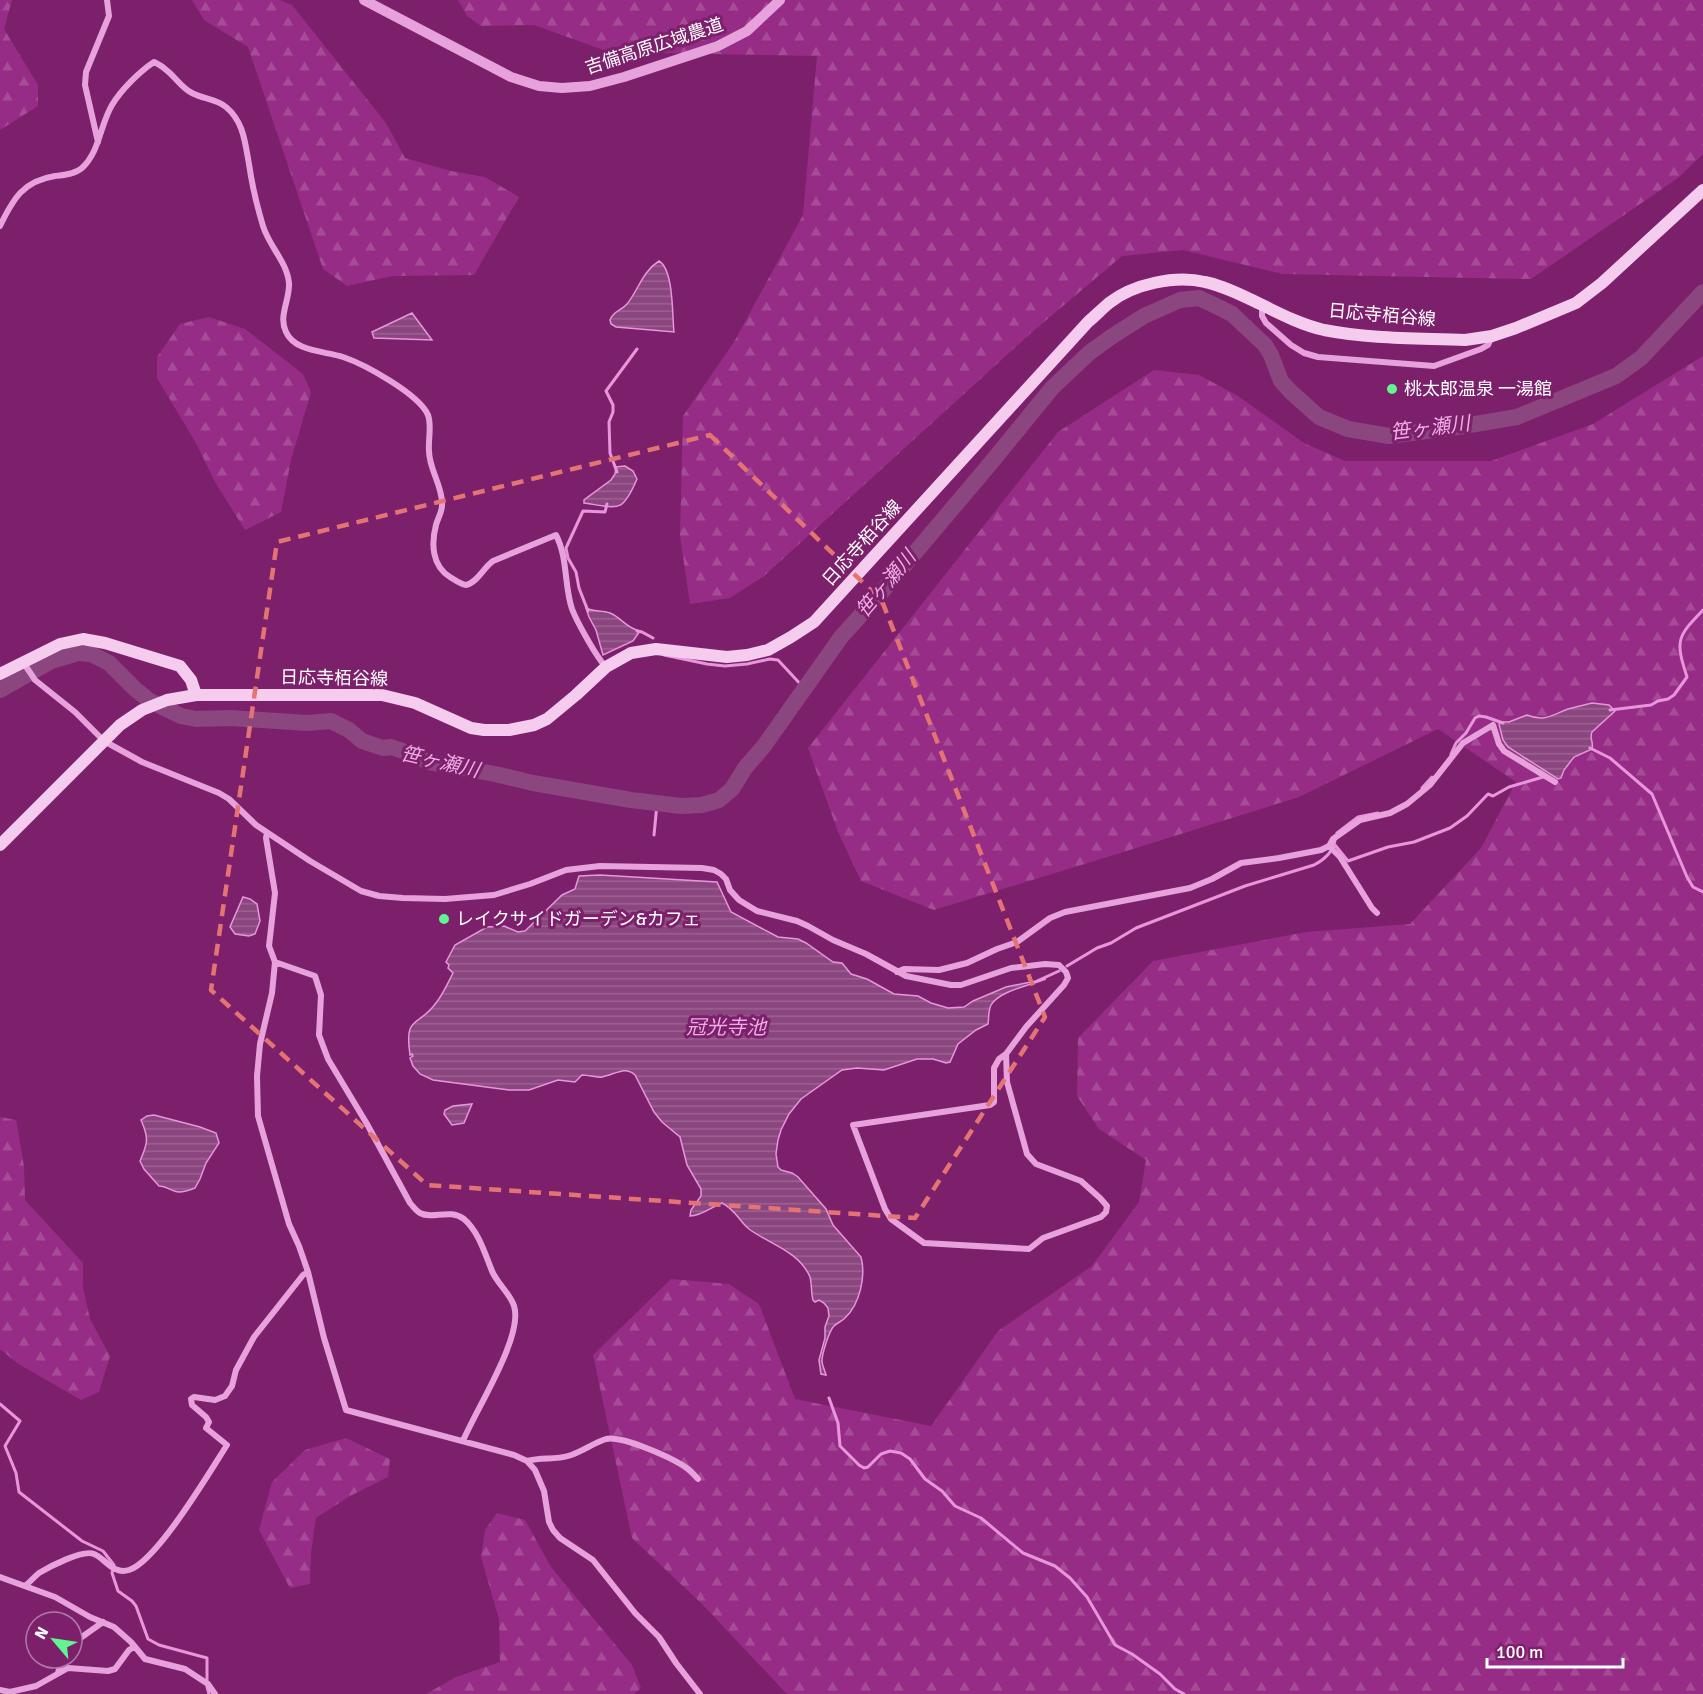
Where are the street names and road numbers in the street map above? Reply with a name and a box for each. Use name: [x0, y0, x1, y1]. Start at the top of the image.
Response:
street label: 吉備高原広域農道: [582, 13, 726, 79]
street label: 日応寺栢谷線: [1327, 299, 1437, 331]
street label: 日応寺栢谷線: [818, 496, 906, 590]
street label: 日応寺栢谷線: [280, 666, 388, 690]

